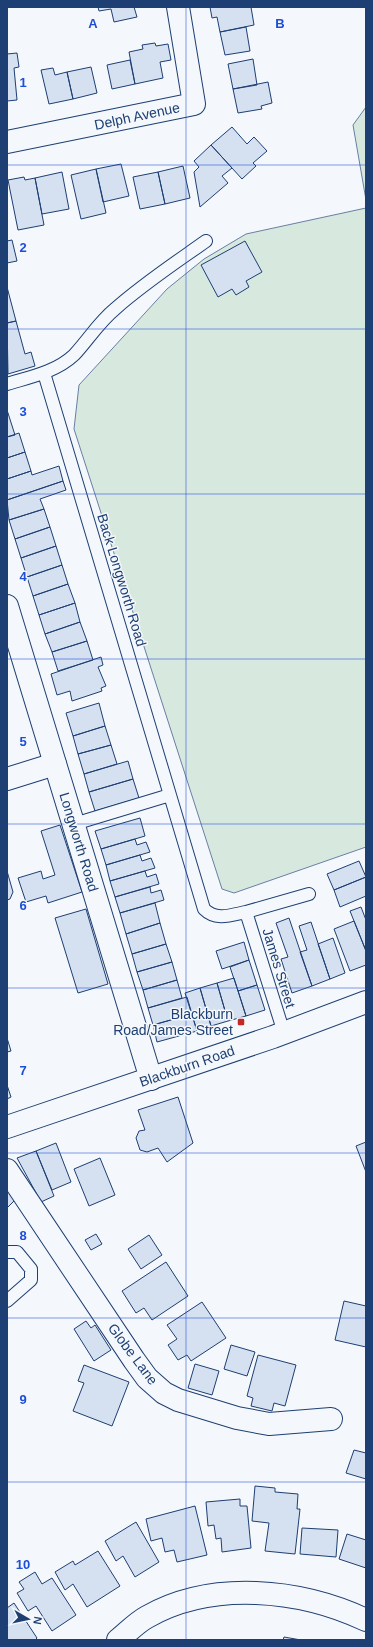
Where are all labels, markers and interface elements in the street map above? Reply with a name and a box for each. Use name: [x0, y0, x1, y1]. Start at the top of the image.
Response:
text: A: [88, 16, 98, 31]
text: B: [275, 16, 285, 31]
text: 1: [19, 75, 27, 90]
street label: Delph Avenue: [93, 99, 181, 133]
text: 2: [19, 240, 27, 255]
text: 3: [19, 404, 27, 419]
street label: Back Longworth Road: [94, 512, 150, 648]
text: 4: [19, 569, 27, 584]
text: 5: [19, 734, 27, 749]
street label: Longworth Road: [56, 791, 102, 893]
text: 6: [19, 898, 27, 913]
street label: James Street: [259, 926, 299, 1010]
place label: Blackburn Road/James Street: [113, 1006, 233, 1038]
marker: Blackburn Road/James Street: [236, 1017, 246, 1027]
street label: Blackburn Road: [137, 1042, 237, 1090]
text: 7: [19, 1063, 27, 1078]
text: 8: [19, 1228, 27, 1243]
street label: Globe Lane: [105, 1320, 161, 1388]
text: 9: [19, 1392, 27, 1407]
text: 10: [16, 1557, 30, 1572]
north arrow: [8, 1599, 48, 1639]
text: N: [31, 1616, 44, 1625]

